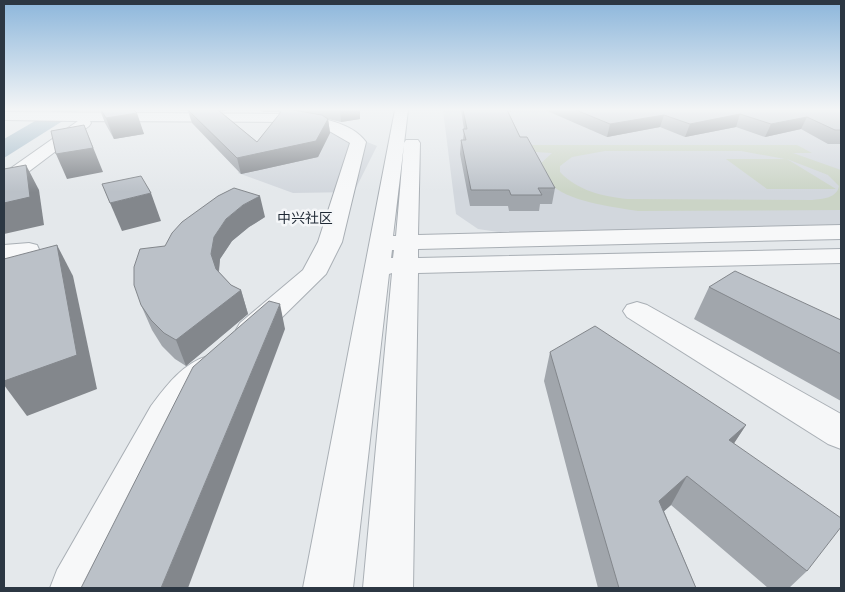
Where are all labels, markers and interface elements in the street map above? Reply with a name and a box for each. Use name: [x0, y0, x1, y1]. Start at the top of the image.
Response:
district label: 中兴社区: [277, 210, 333, 227]

